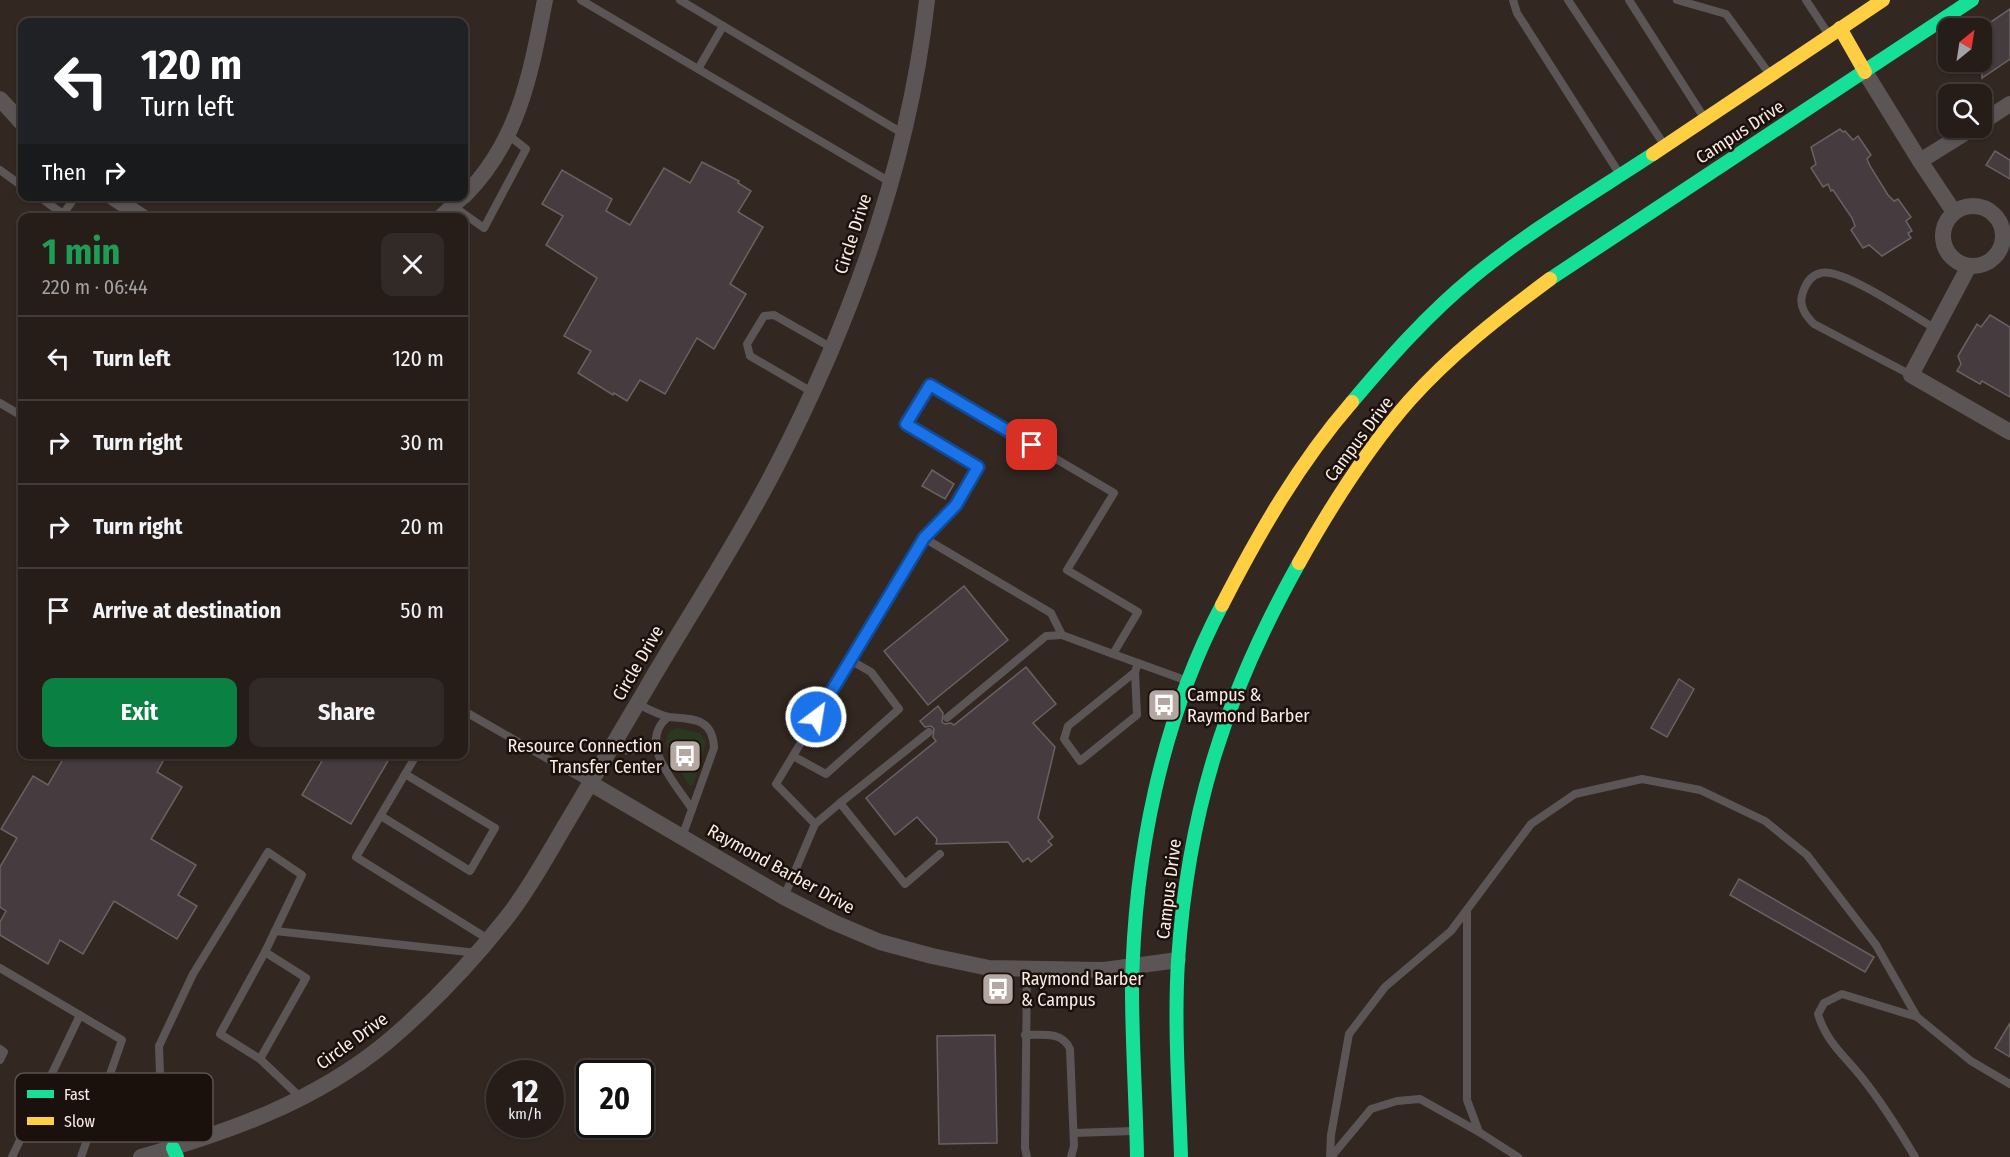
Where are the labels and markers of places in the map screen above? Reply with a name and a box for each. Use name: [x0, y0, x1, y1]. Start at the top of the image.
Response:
pin: [1006, 419, 1057, 470]
place label: Campus & Raymond Barber: [1187, 684, 1310, 727]
bus stop icon: Campus & Raymond Barber: [1146, 687, 1182, 723]
place label: Resource Connection Transfer Center: [508, 735, 663, 778]
bus stop icon: Resource Connection Transfer Center: [667, 738, 703, 774]
place label: Raymond Barber & Campus: [1021, 968, 1144, 1011]
bus stop icon: Raymond Barber & Campus: [980, 971, 1016, 1007]

